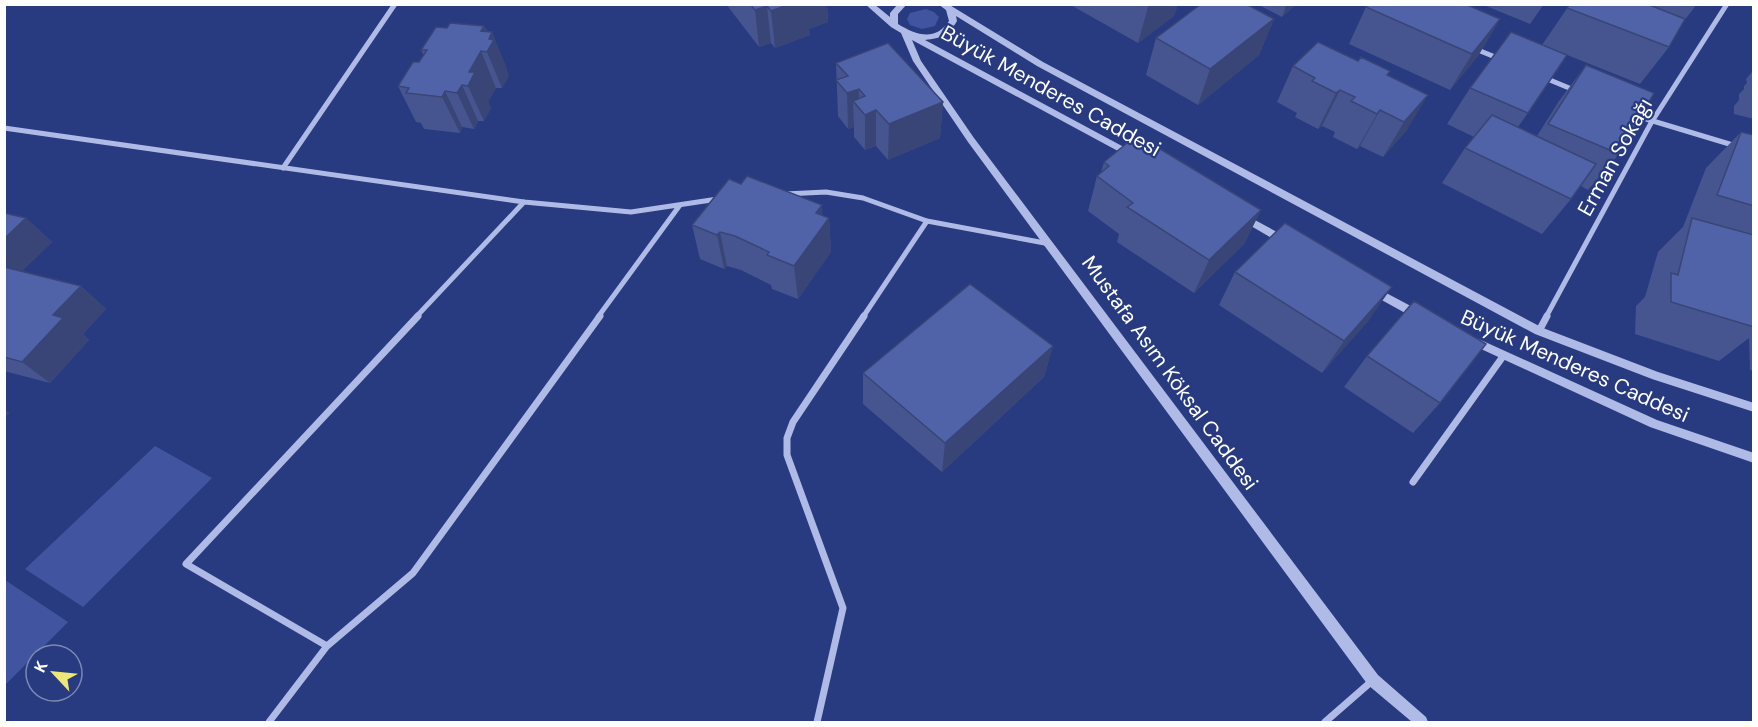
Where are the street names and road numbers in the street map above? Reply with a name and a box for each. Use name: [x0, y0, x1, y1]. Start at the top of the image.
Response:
street label: Büyük Menderes Caddesi: [936, 19, 1166, 163]
street label: Erman Sokağı: [1571, 93, 1659, 221]
street label: Mustafa Asım Köksal Caddesi: [1075, 250, 1265, 496]
street label: Büyük Menderes Caddesi: [1456, 303, 1694, 429]

